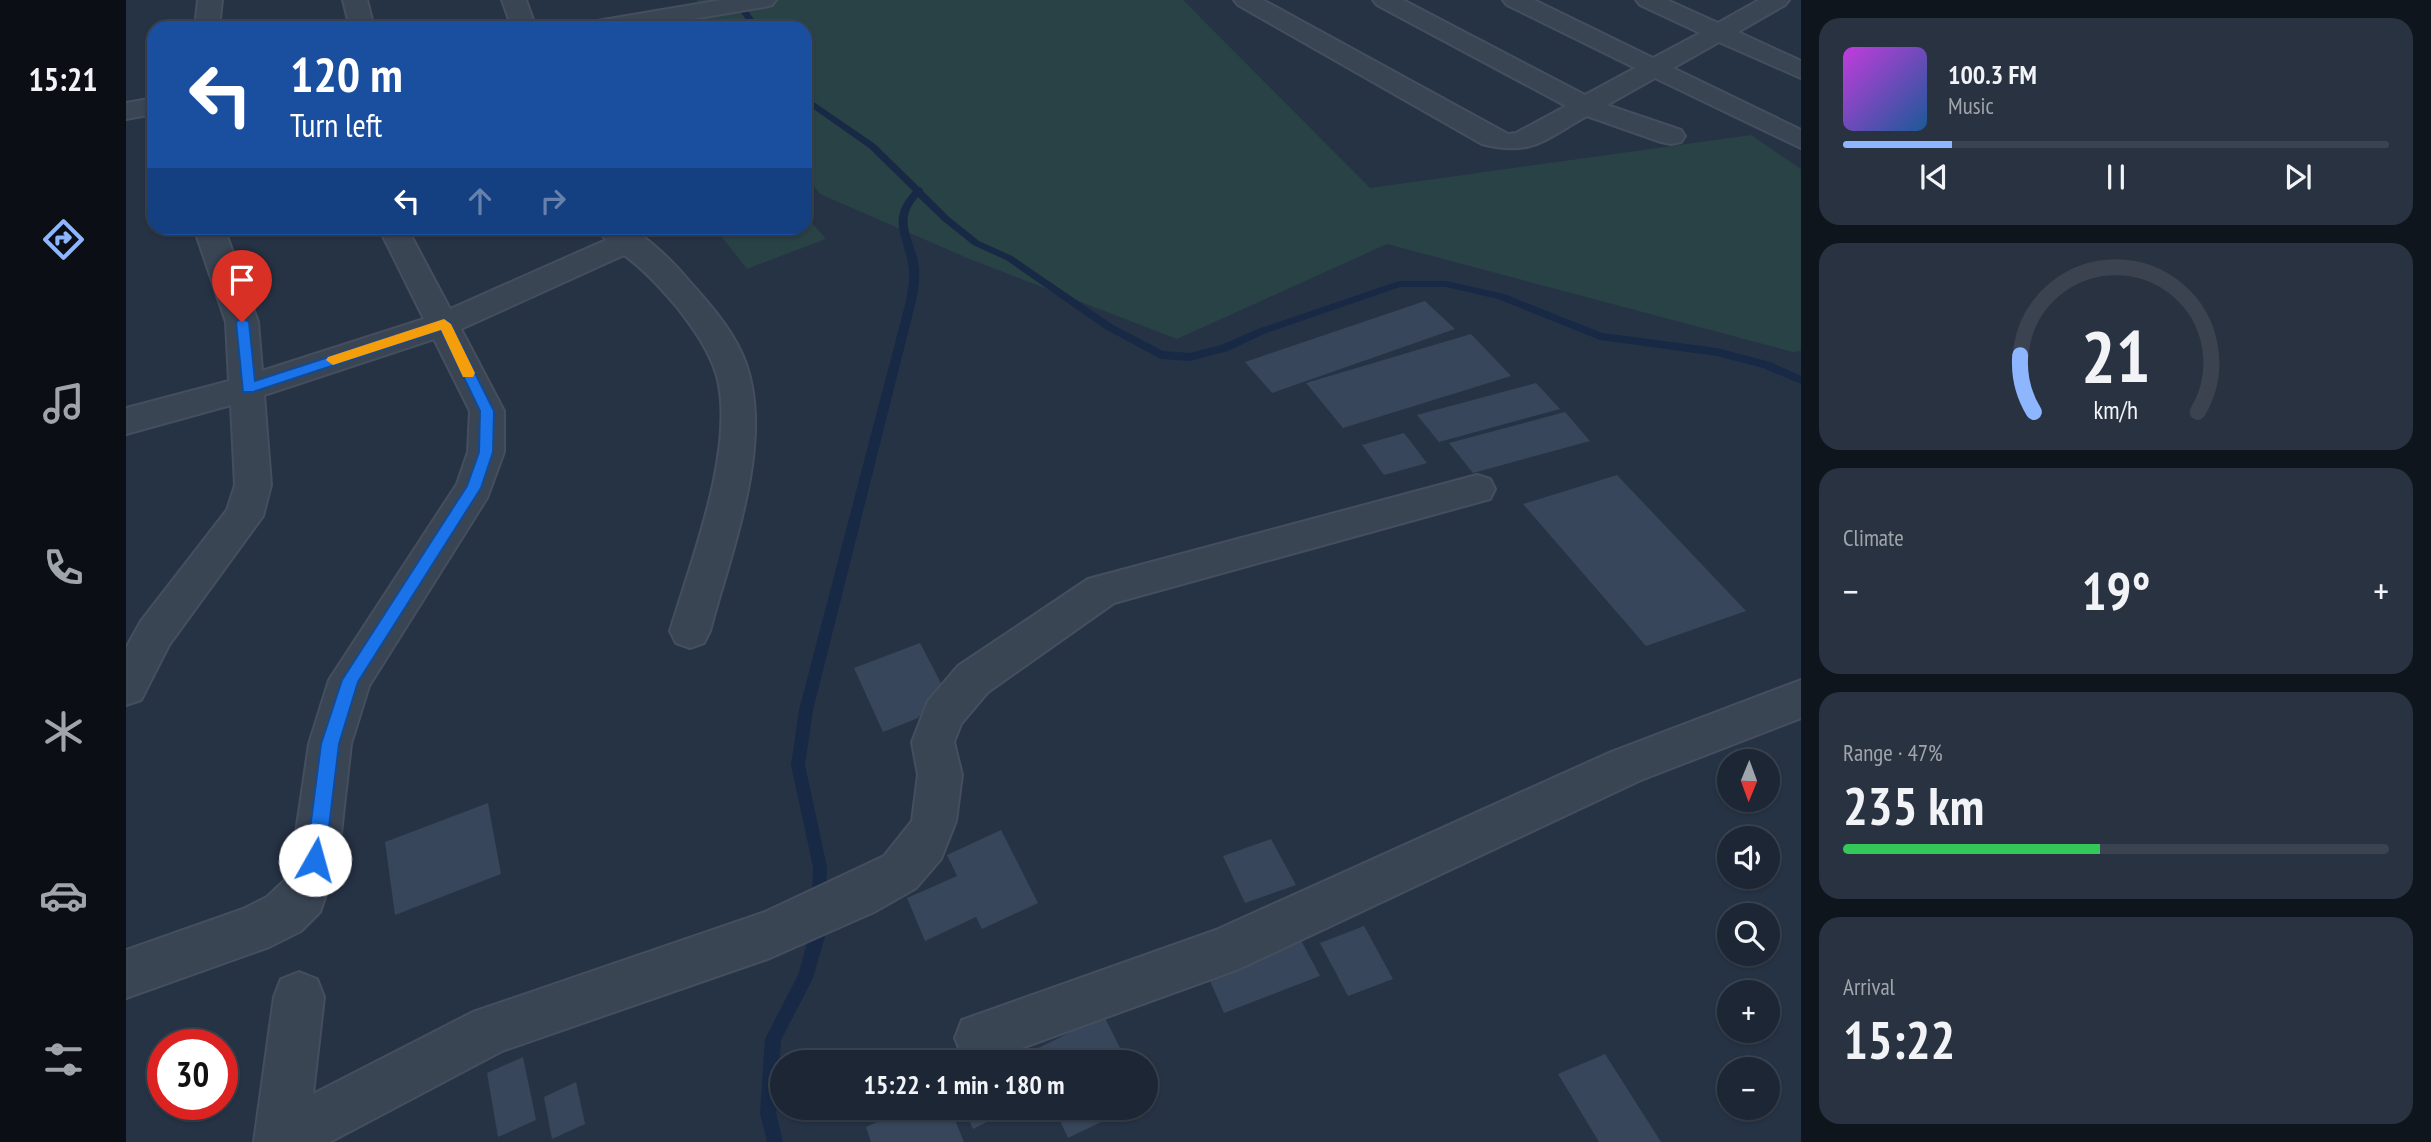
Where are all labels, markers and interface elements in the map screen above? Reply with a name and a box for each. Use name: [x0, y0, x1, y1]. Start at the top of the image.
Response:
text: 120 m: [290, 42, 403, 106]
icon: left: [175, 49, 266, 140]
text: 15:21: [28, 58, 98, 100]
text: 100.3 FM: [1948, 58, 2037, 91]
text: Music: [1948, 91, 1994, 120]
text: Turn left: [290, 104, 382, 146]
icon: previous: [1915, 158, 1953, 196]
icon: pause: [2097, 158, 2135, 196]
icon: next: [2279, 158, 2317, 196]
icon: left: [388, 182, 426, 220]
icon: ahead: [461, 182, 499, 220]
icon: right: [534, 182, 572, 220]
icon: directions: [39, 215, 88, 264]
pin: [212, 250, 272, 322]
icon: arrive: [223, 261, 261, 299]
text: 21: [2081, 309, 2151, 403]
icon: music: [39, 379, 88, 428]
text: km/h: [2094, 394, 2138, 426]
text: Climate: [1843, 523, 1904, 552]
icon: phone: [39, 543, 88, 592]
text: 19°: [2082, 557, 2150, 624]
text: −: [1843, 566, 1859, 615]
text: +: [2373, 566, 2389, 615]
icon: climate: [39, 707, 88, 756]
text: Range · 47%: [1843, 738, 1943, 767]
north arrow: [1717, 749, 1780, 812]
map controls: [1717, 749, 1780, 1120]
text: 235 km: [1843, 772, 1984, 839]
position arrow: [278, 823, 352, 897]
button: sound: [1717, 826, 1780, 889]
icon: car: [39, 871, 88, 920]
button: search: [1717, 903, 1780, 966]
text: Arrival: [1843, 972, 1895, 1001]
button: +: [1717, 980, 1780, 1043]
text: 15:22: [1843, 1006, 1955, 1073]
speed limit sign: 30: [147, 1029, 238, 1120]
icon: filters: [39, 1035, 88, 1084]
button: −: [1717, 1057, 1780, 1120]
text: 15:22 · 1 min · 180 m: [864, 1068, 1064, 1101]

